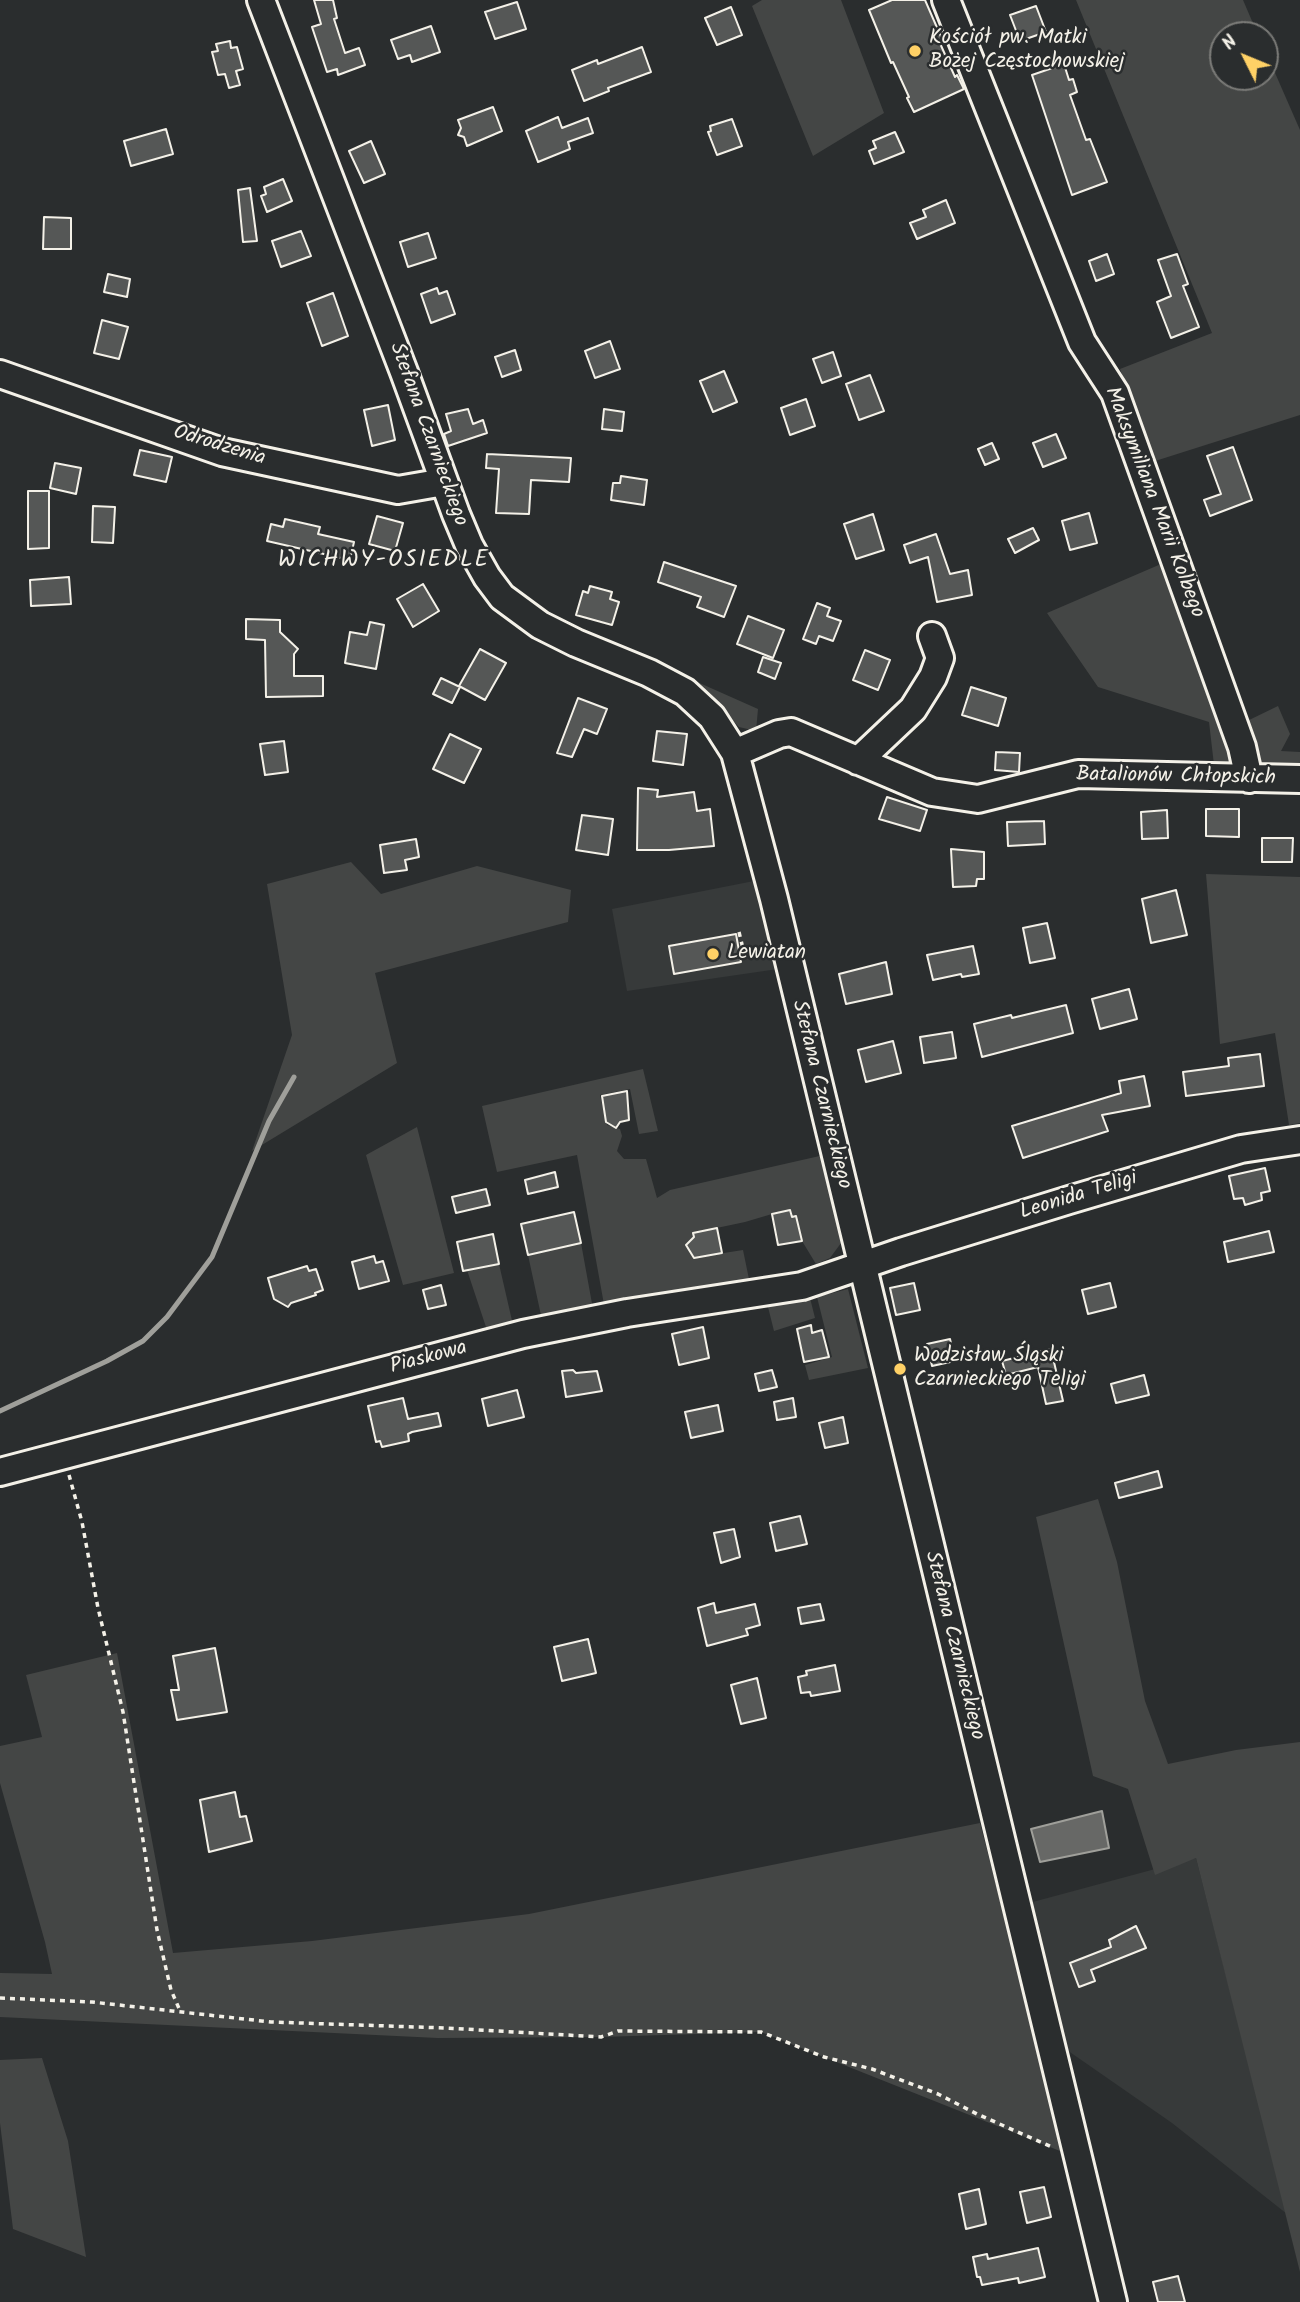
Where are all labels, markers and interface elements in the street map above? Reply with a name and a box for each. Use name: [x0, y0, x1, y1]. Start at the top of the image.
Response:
north arrow: [1209, 21, 1279, 91]
place label: Kościół pw. Matki Bożej Częstochowskiej: [929, 26, 1125, 76]
text: N: [1215, 28, 1245, 58]
marker: Kościół pw. Matki Bożej Częstochowskiej: [907, 43, 923, 59]
street label: Stefana Czarnieckiego: [382, 340, 472, 530]
street label: Maksymiliana Marii Kolbego: [1097, 384, 1209, 622]
street label: Odrodzenia: [170, 421, 268, 473]
district label: WICHWY-OSIEDLE: [280, 548, 488, 576]
street label: Batalionów Chłopskich: [1076, 764, 1276, 792]
place label: Lewiatan: [727, 941, 806, 967]
marker: Lewiatan: [705, 946, 721, 962]
street label: Stefana Czarnieckiego: [784, 998, 856, 1192]
street label: Leonida Teligi: [1017, 1167, 1141, 1227]
street label: Piaskowa: [388, 1337, 470, 1381]
place label: Wodzisław Śląski Czarnieckiego Teligi: [914, 1344, 1086, 1394]
marker: Wodzisław Śląski Czarnieckiego Teligi: [892, 1361, 908, 1377]
street label: Stefana Czarnieckiego: [917, 1549, 989, 1743]

